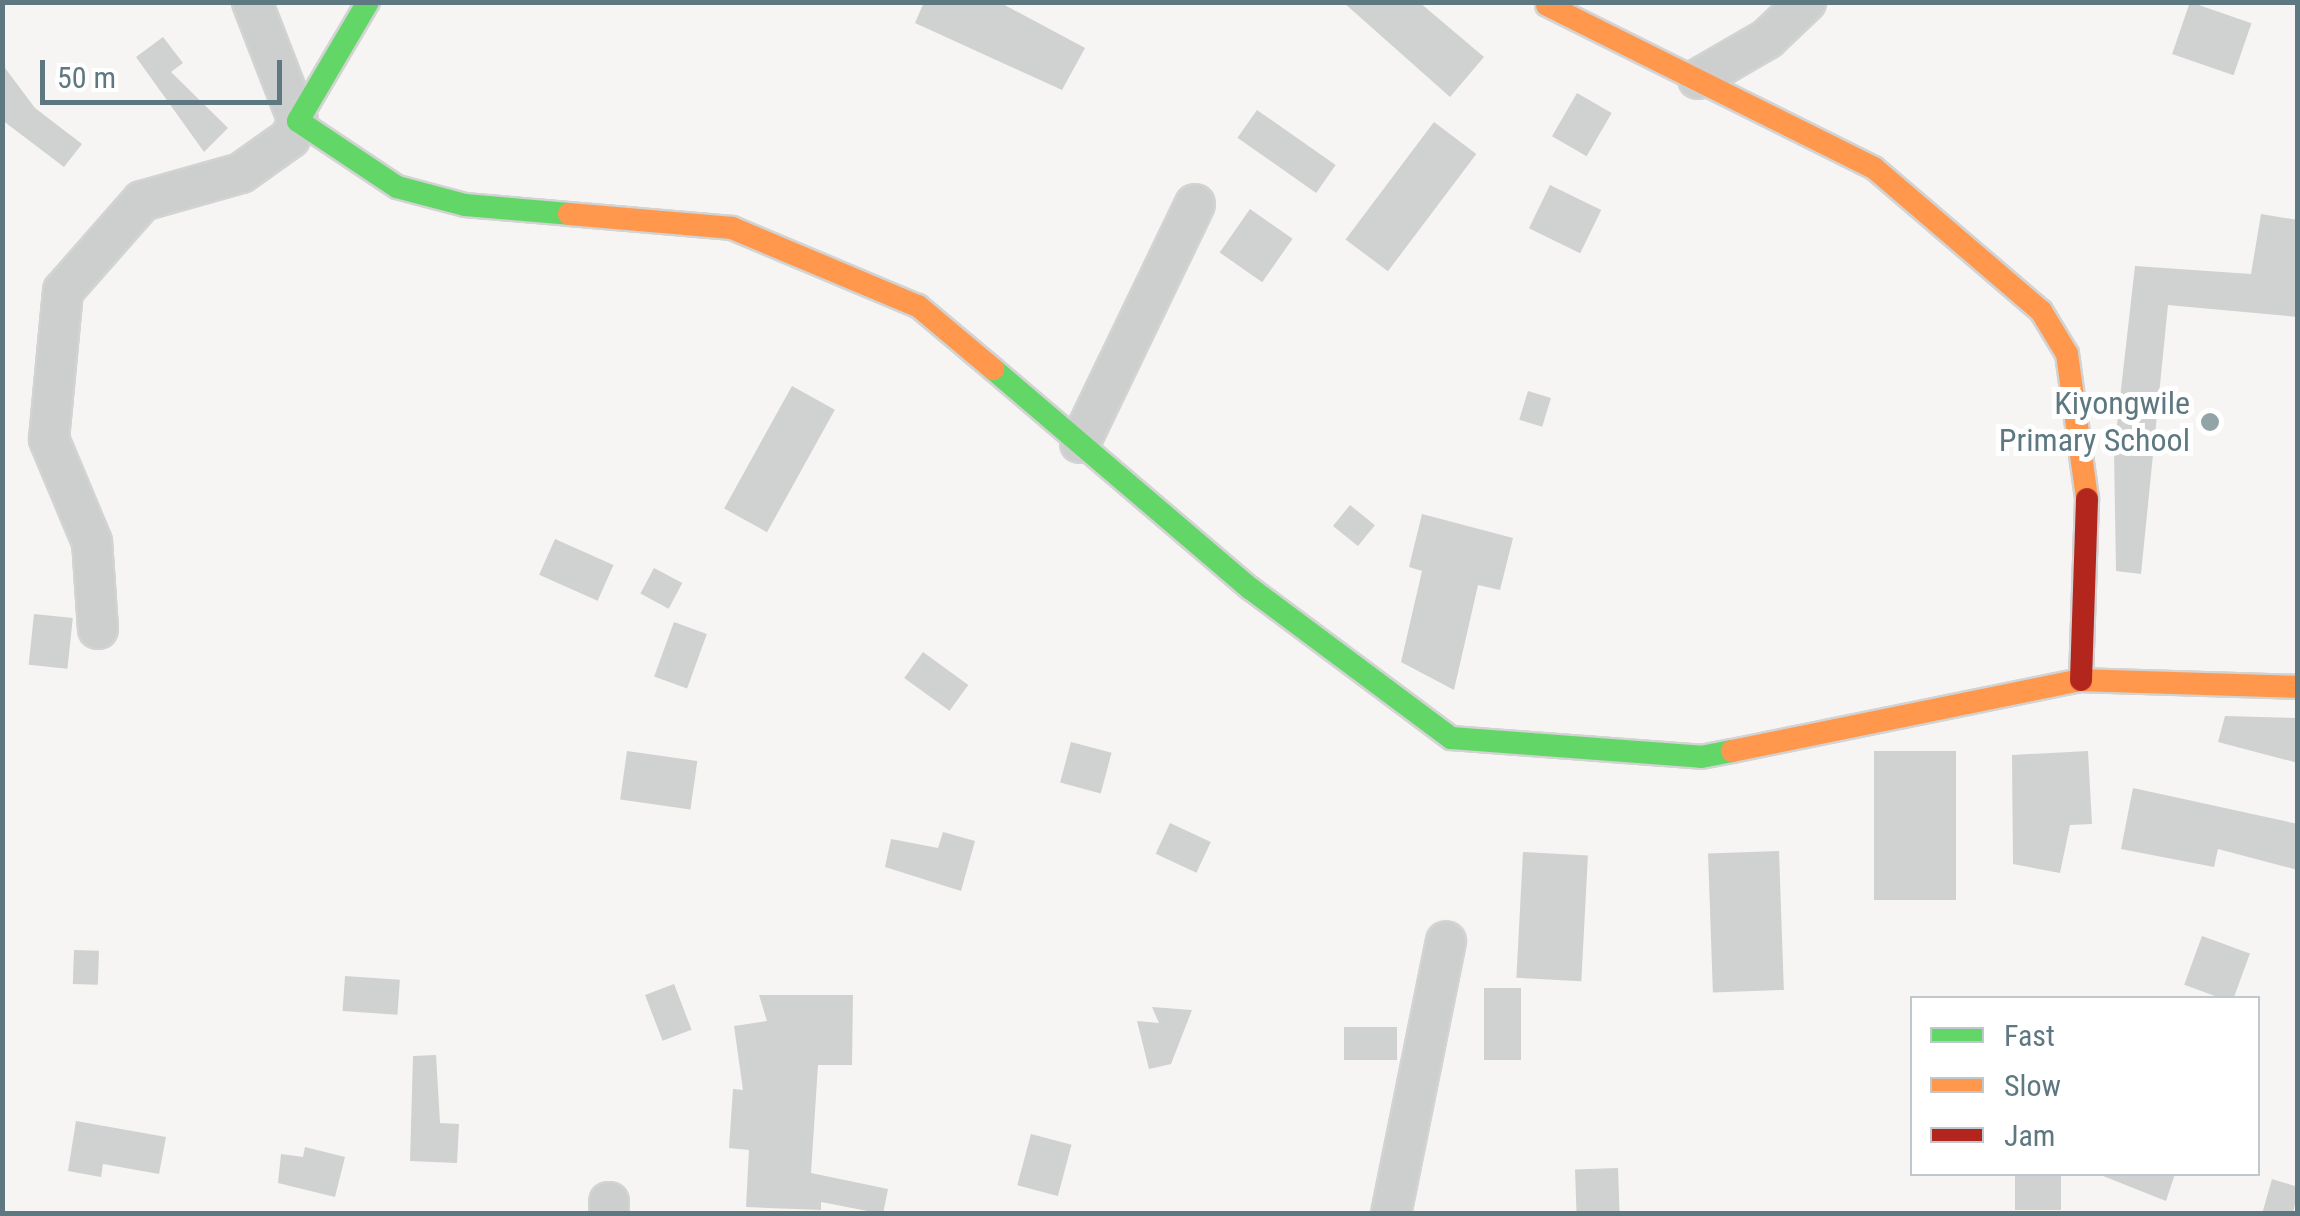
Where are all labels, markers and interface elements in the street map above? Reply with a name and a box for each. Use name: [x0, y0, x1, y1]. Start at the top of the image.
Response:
scale bar: [45, 40, 288, 102]
text: 50 m: [57, 60, 116, 95]
place label: Kiyongwile Primary School: [1999, 385, 2190, 460]
marker: Kiyongwile Primary School: [2199, 411, 2221, 433]
legend: [1910, 996, 2260, 1176]
text: Fast: [2004, 1018, 2055, 1053]
text: Slow: [2004, 1068, 2061, 1103]
text: Jam: [2004, 1118, 2055, 1153]

